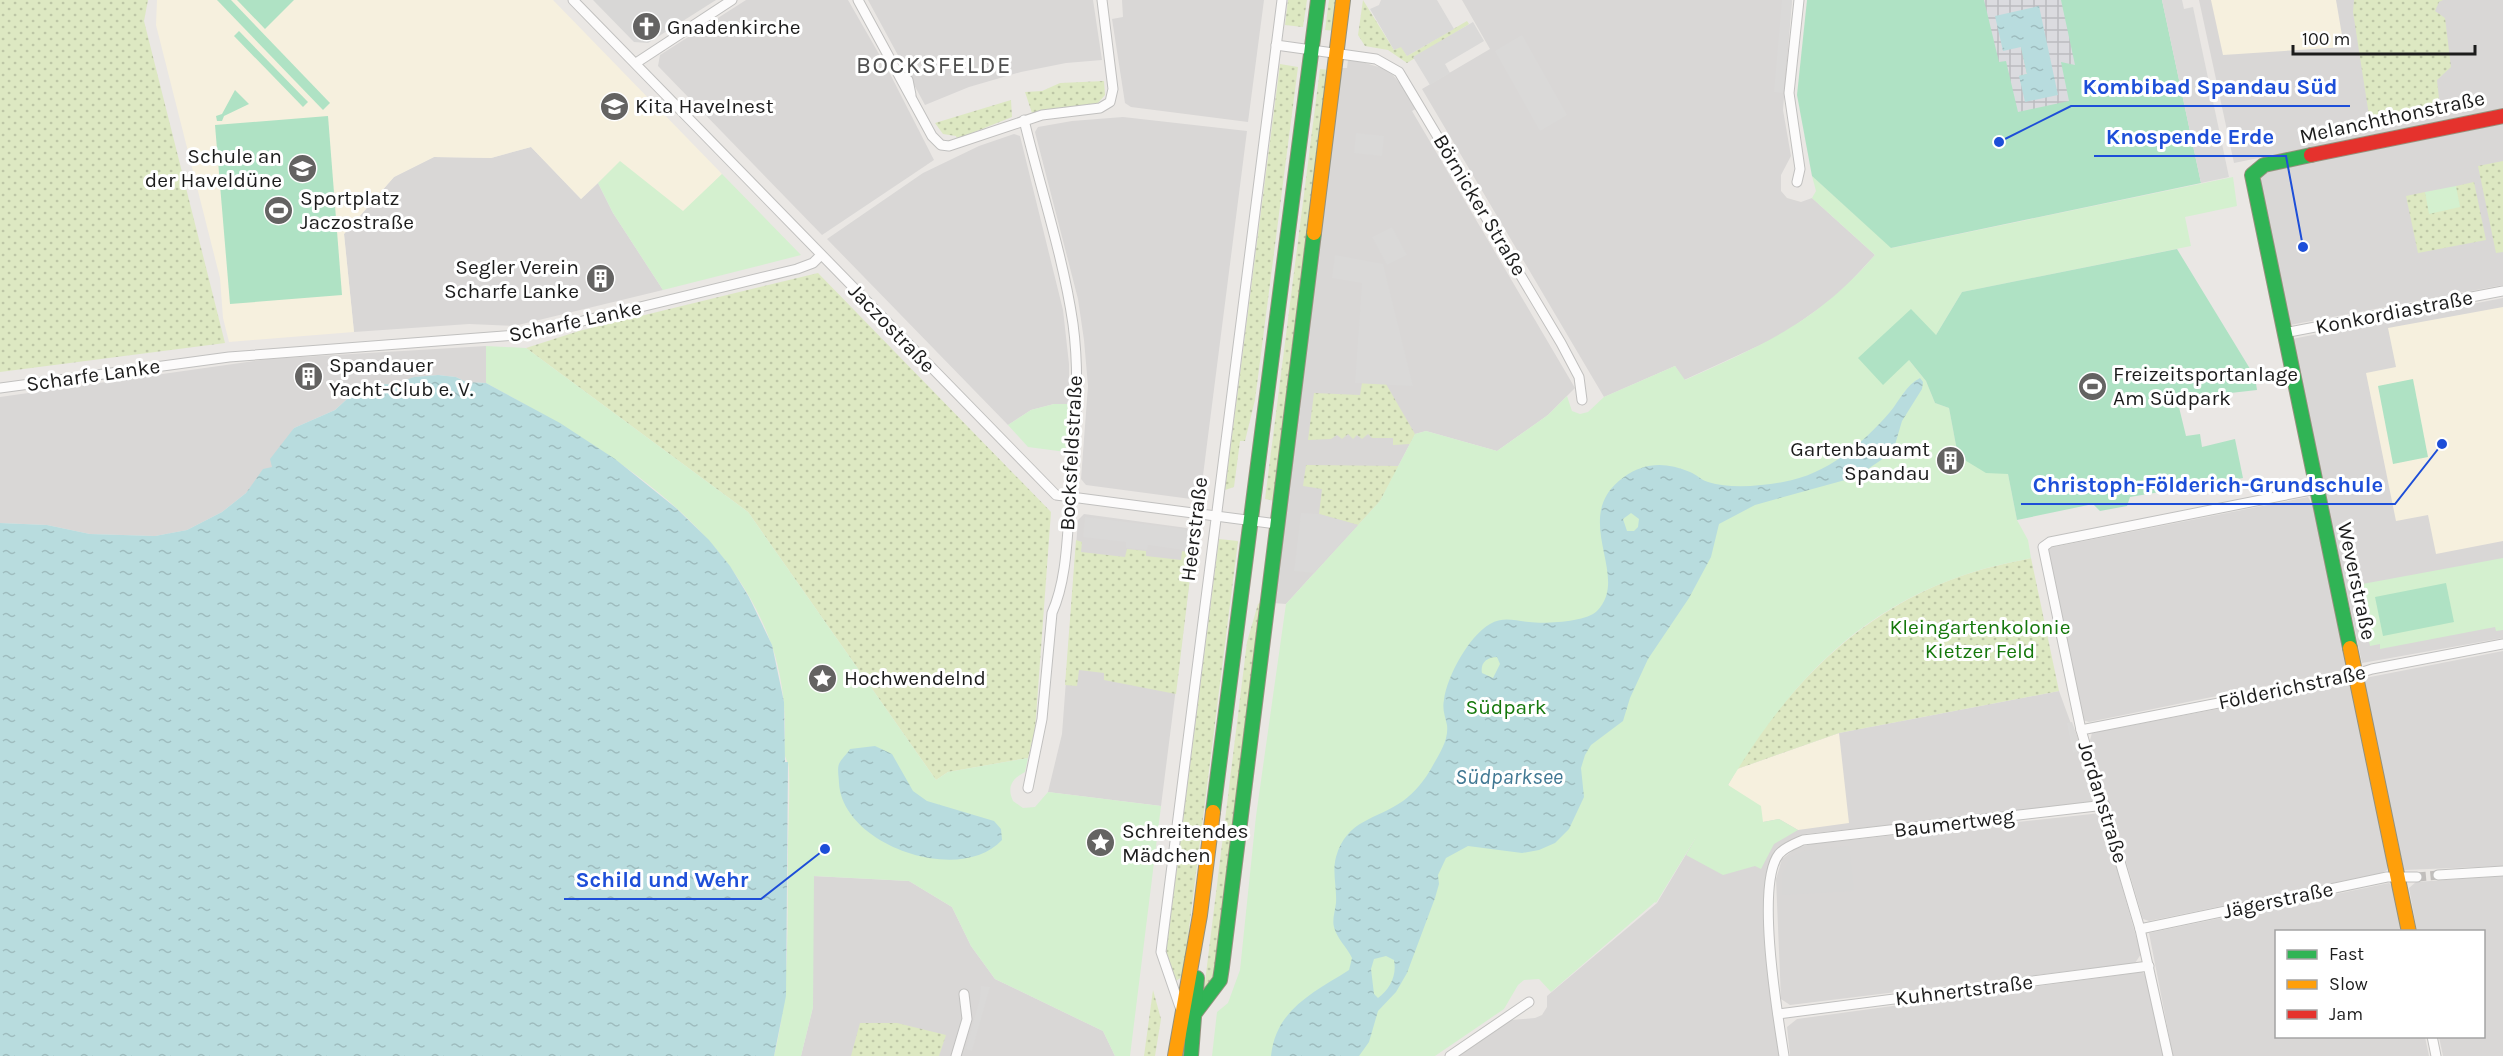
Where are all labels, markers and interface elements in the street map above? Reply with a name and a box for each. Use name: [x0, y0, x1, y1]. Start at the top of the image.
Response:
church icon: Gnadenkirche: [630, 11, 662, 43]
place label: Gnadenkirche: [667, 15, 801, 39]
scale bar: [2293, 18, 2474, 56]
text: 100 m: [2302, 28, 2350, 50]
district label: BOCKSFELDE: [856, 51, 1012, 79]
callout: Kombibad Spandau Süd: [2071, 66, 2350, 106]
text: Kombibad Spandau Süd: [2083, 74, 2337, 100]
street label: Melanchthonstraße: [2297, 86, 2487, 148]
school or university icon: Kita Havelnest: [598, 90, 630, 122]
place label: Kita Havelnest: [635, 94, 774, 118]
callout: Knospende Erde: [2094, 116, 2286, 156]
text: Knospende Erde: [2106, 124, 2274, 150]
street label: Börnicker Straße: [1428, 130, 1532, 280]
place label: Schule an der Haveldüne: [145, 144, 282, 192]
school or university icon: Schule an der Haveldüne: [287, 152, 319, 184]
place label: Sportplatz Jaczostraße: [300, 186, 414, 234]
sports icon: Sportplatz Jaczostraße: [263, 194, 295, 226]
place label: Segler Verein Scharfe Lanke: [444, 255, 579, 303]
building icon: Segler Verein Scharfe Lanke: [584, 263, 616, 295]
street label: Jaczostraße: [844, 279, 940, 377]
street label: Konkordiastraße: [2313, 285, 2475, 339]
street label: Scharfe Lanke: [506, 295, 644, 347]
place label: Spandauer Yacht-Club e. V.: [329, 353, 474, 401]
street label: Scharfe Lanke: [24, 354, 162, 396]
building icon: Spandauer Yacht-Club e. V.: [292, 361, 324, 393]
place label: Freizeitsportanlage Am Südpark: [2113, 362, 2298, 410]
sports icon: Freizeitsportanlage Am Südpark: [2076, 370, 2108, 402]
street label: Bocksfeldstraße: [1055, 375, 1087, 531]
place label: Gartenbauamt Spandau: [1790, 437, 1930, 485]
building icon: Gartenbauamt Spandau: [1935, 445, 1967, 477]
callout: Christoph-Földerich-Grundschule: [2021, 464, 2395, 504]
text: Christoph-Földerich-Grundschule: [2033, 472, 2383, 498]
street label: Heerstraße: [1176, 475, 1212, 583]
street label: Weverstraße: [2333, 520, 2381, 642]
park label: Kleingartenkolonie Kietzer Feld: [1889, 615, 2071, 663]
street label: Földerichstraße: [2216, 660, 2368, 714]
place icon: Hochwendelnd: [807, 662, 839, 694]
place label: Hochwendelnd: [844, 666, 986, 690]
park label: Südpark: [1465, 695, 1547, 719]
street label: Jordanstraße: [2073, 738, 2133, 866]
water label: Südparksee: [1455, 764, 1563, 790]
street label: Baumertweg: [1892, 804, 2016, 842]
place label: Schreitendes Mädchen: [1122, 819, 1248, 867]
place icon: Schreitendes Mädchen: [1085, 827, 1117, 859]
callout: Schild und Wehr: [564, 859, 761, 899]
text: Schild und Wehr: [576, 867, 749, 893]
street label: Jägerstraße: [2221, 877, 2335, 923]
legend: [2275, 930, 2485, 1038]
text: Fast: [2329, 943, 2364, 965]
street label: Kuhnertstraße: [1894, 970, 2034, 1010]
text: Slow: [2329, 973, 2368, 995]
text: Jam: [2329, 1003, 2363, 1025]

